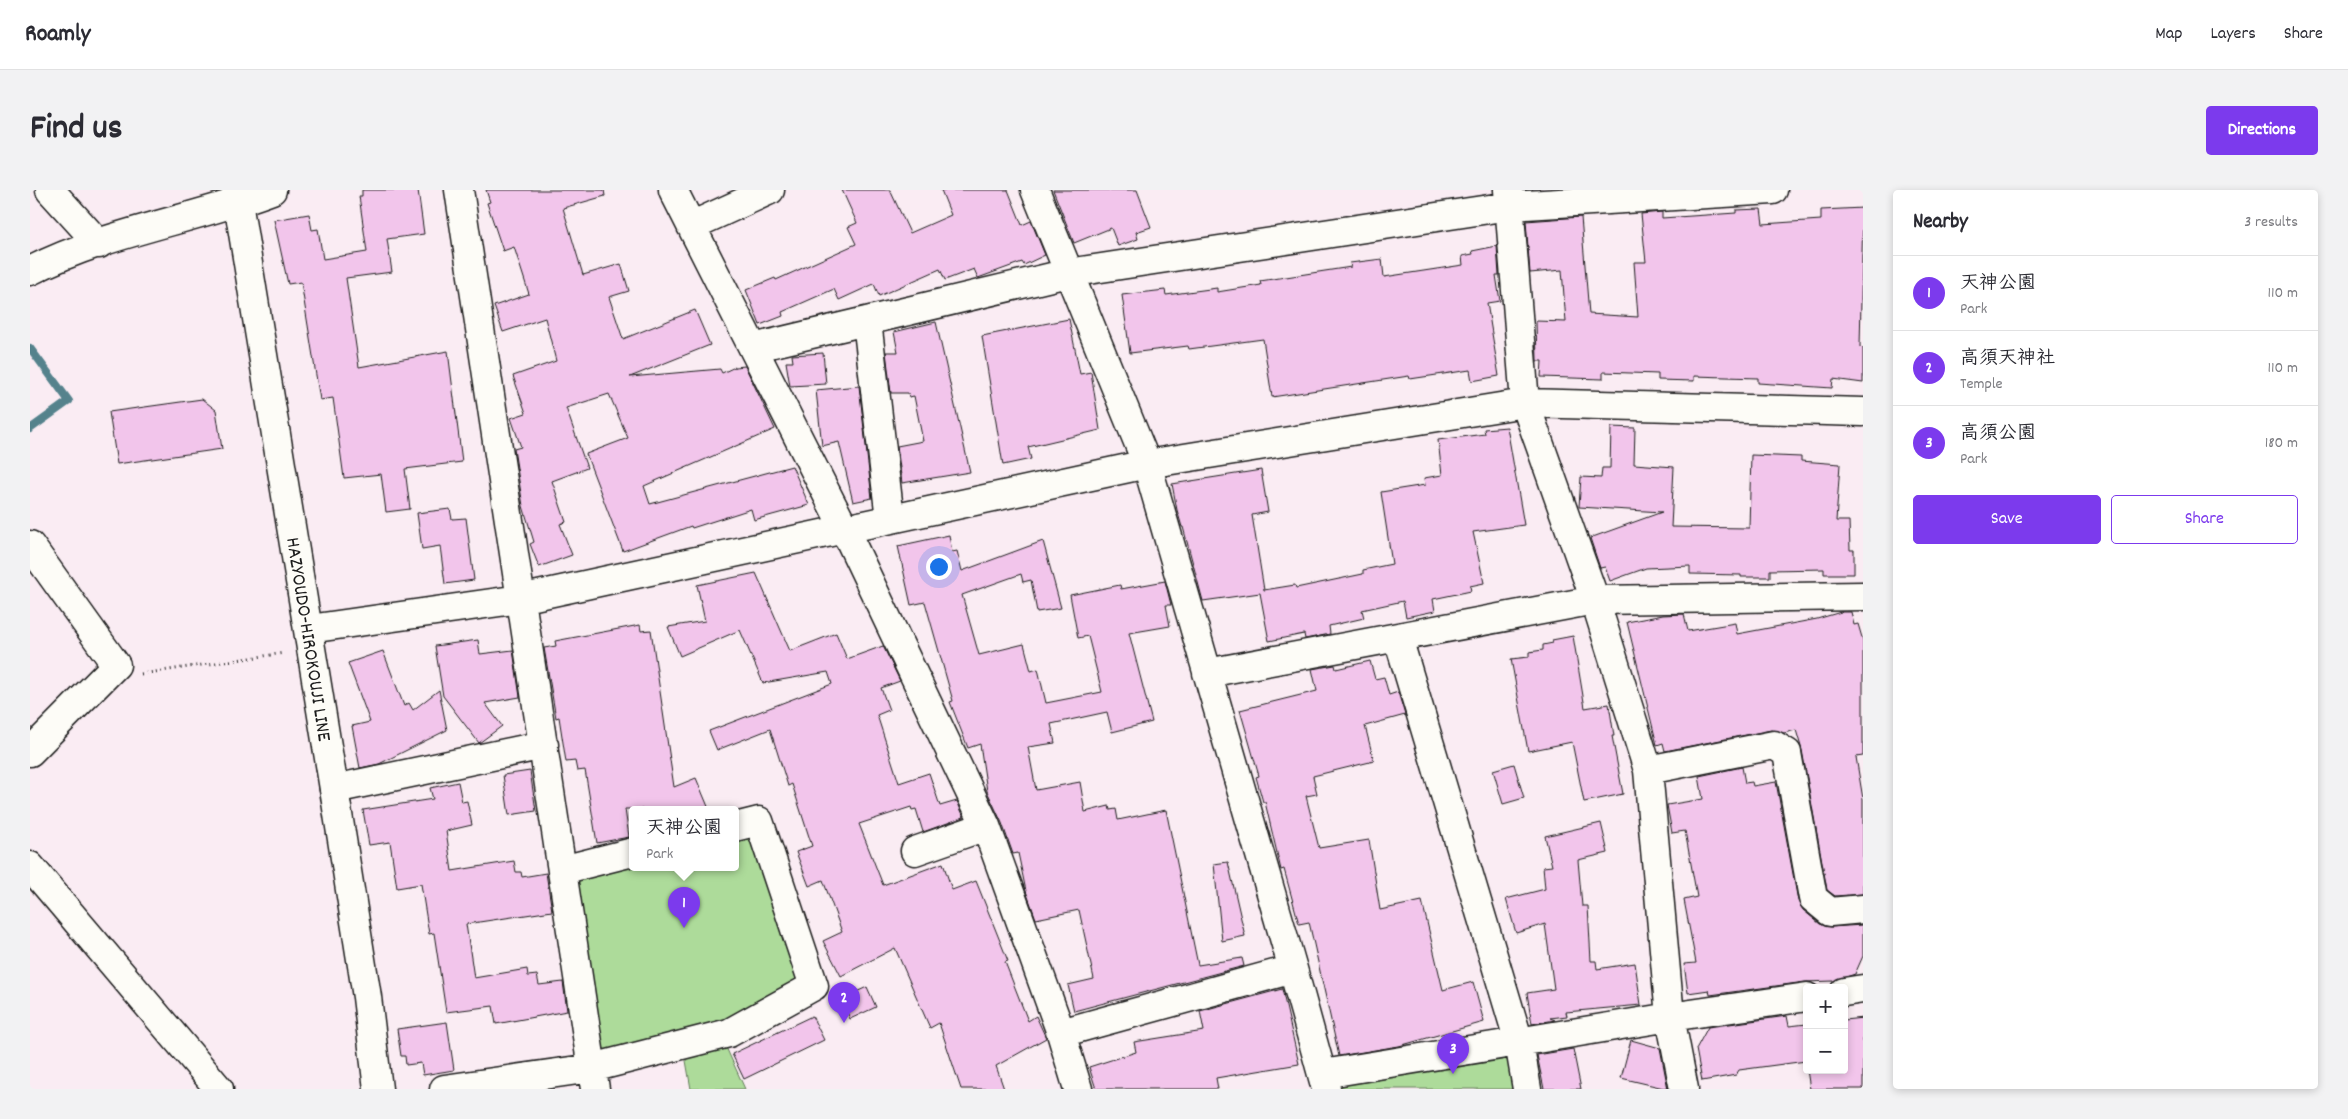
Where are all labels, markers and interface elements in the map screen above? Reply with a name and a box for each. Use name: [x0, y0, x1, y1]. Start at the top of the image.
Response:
text: Roamly: [25, 18, 91, 52]
text: Map: [2155, 22, 2182, 47]
text: Layers: [2210, 22, 2256, 47]
text: Share: [2284, 22, 2323, 47]
text: Find us: [30, 105, 122, 155]
button: Directions: [2206, 106, 2318, 155]
text: Nearby: [1913, 208, 1968, 238]
text: 3 results: [2244, 211, 2298, 234]
text: 天神公園: [1960, 271, 2036, 298]
text: 1: [1927, 282, 1931, 305]
text: 110 m: [2268, 282, 2298, 305]
text: Park: [1960, 298, 1987, 321]
text: 高須天神社: [1960, 346, 2055, 373]
text: 2: [1926, 357, 1933, 380]
text: 110 m: [2268, 357, 2298, 380]
text: Temple: [1960, 373, 2003, 396]
text: 高須公園: [1960, 421, 2036, 448]
text: 3: [1925, 432, 1933, 455]
text: 180 m: [2265, 432, 2298, 455]
text: Park: [1960, 448, 1987, 471]
button: Save: [1913, 495, 2101, 544]
button: Share: [2111, 495, 2298, 544]
street label: HAZYOUDO-HIROKOUJI LINE: [277, 535, 337, 744]
your location: [926, 554, 952, 580]
popup: [629, 806, 739, 871]
text: 天神公園: [646, 816, 722, 843]
text: Park: [646, 843, 673, 866]
pin: 1: [668, 887, 700, 928]
pin: 2: [828, 982, 860, 1023]
map controls: [1803, 984, 1848, 1074]
button: +: [1803, 984, 1848, 1029]
button: −: [1803, 1029, 1848, 1074]
pin: 3: [1437, 1033, 1469, 1074]

